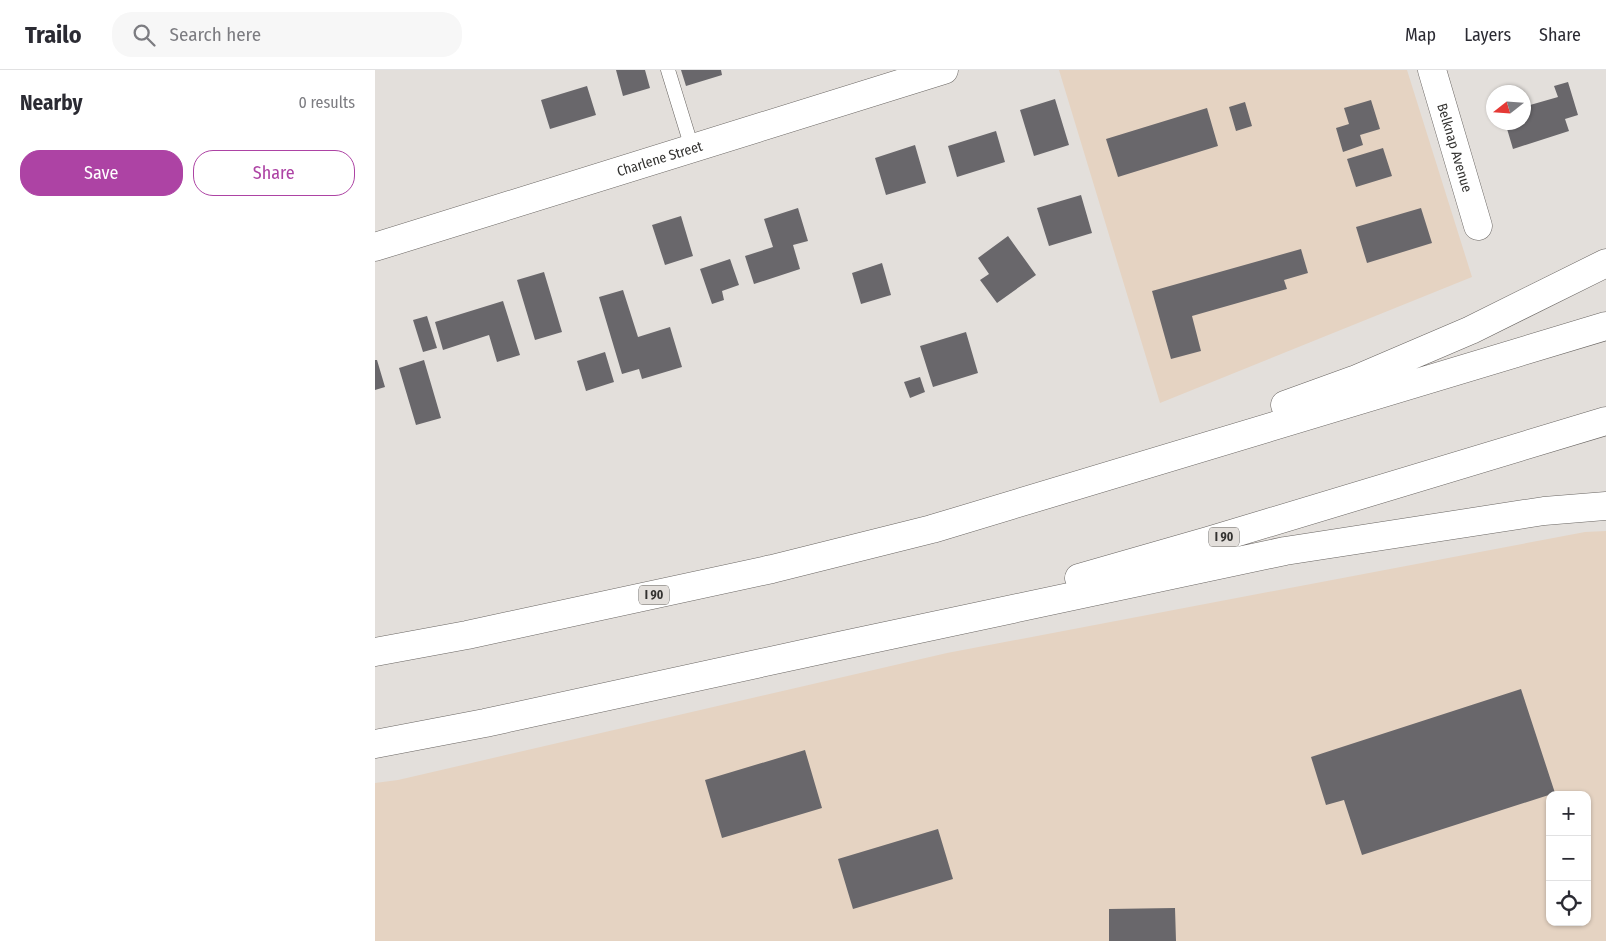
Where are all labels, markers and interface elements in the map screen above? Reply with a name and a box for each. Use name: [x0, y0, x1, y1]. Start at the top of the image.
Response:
search box: [112, 12, 462, 57]
text: Trailo: [25, 21, 82, 49]
icon: search: [130, 21, 158, 49]
text: Search here: [170, 23, 261, 46]
text: Map: [1405, 24, 1436, 46]
text: Layers: [1464, 24, 1511, 46]
text: Share: [1539, 24, 1581, 46]
north arrow: [1486, 85, 1531, 130]
text: Nearby: [20, 90, 82, 116]
text: 0 results: [298, 93, 355, 112]
street label: Belknap Avenue: [1433, 101, 1476, 194]
street label: Charlene Street: [615, 138, 705, 180]
button: Save: [20, 150, 183, 196]
button: Share: [193, 150, 355, 196]
road number: I 90: [1209, 528, 1239, 547]
road number: I 90: [639, 586, 669, 604]
map controls: [1546, 791, 1591, 926]
button: +: [1546, 791, 1591, 836]
button: −: [1546, 836, 1591, 881]
button: locate: [1546, 881, 1591, 926]

